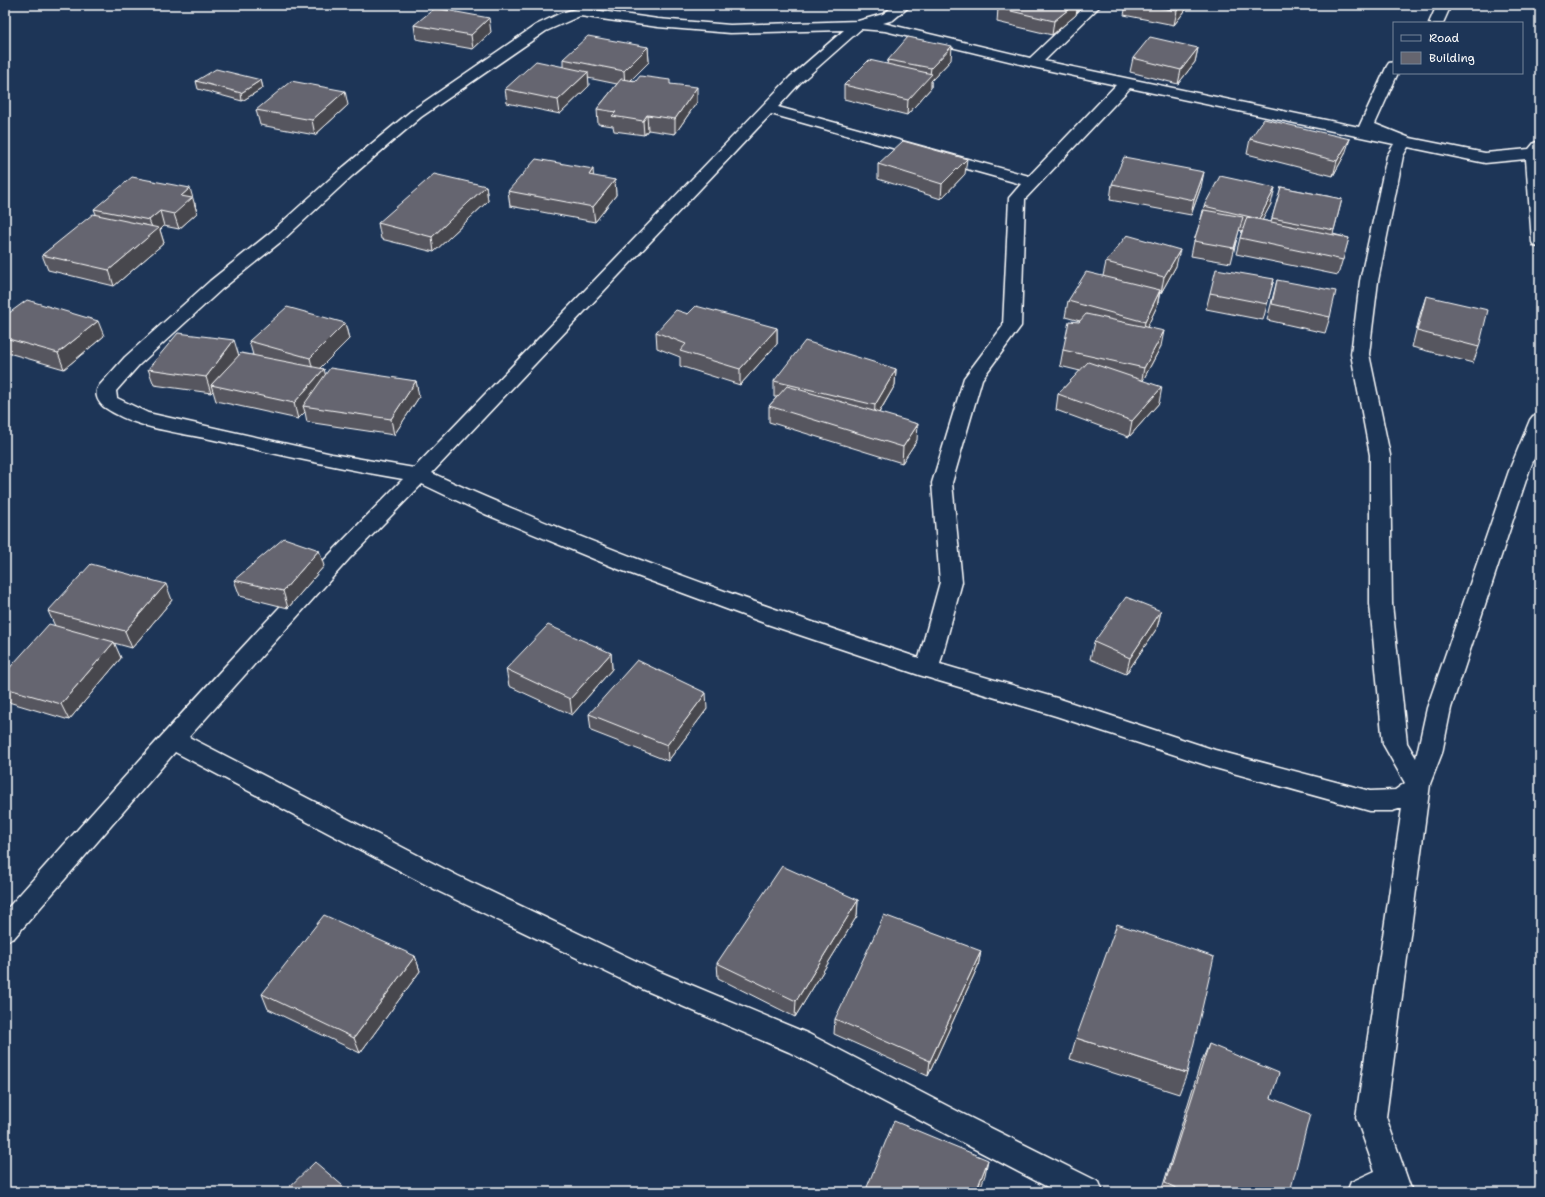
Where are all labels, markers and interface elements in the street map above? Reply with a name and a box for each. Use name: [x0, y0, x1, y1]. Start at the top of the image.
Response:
legend: [1393, 22, 1523, 74]
text: Road: [1429, 30, 1460, 46]
text: Building: [1429, 50, 1475, 66]

